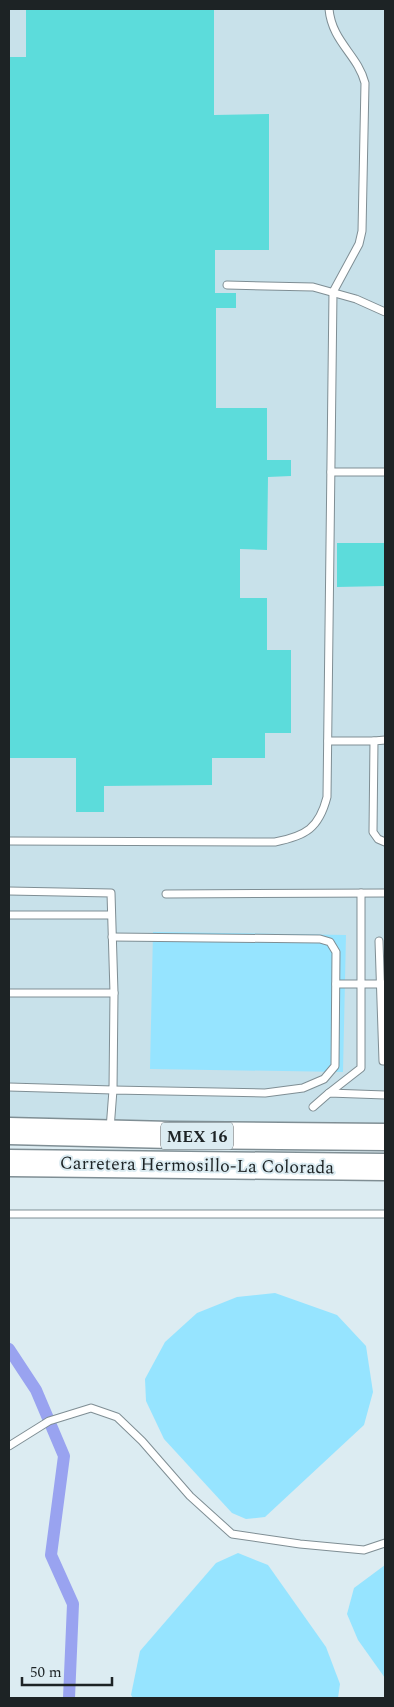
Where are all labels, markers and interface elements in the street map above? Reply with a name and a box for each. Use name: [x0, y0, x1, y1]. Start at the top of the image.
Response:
road number: MEX 16: [161, 1122, 233, 1150]
street label: Carretera Hermosillo-La Colorada: [60, 1150, 335, 1181]
scale bar: [22, 1654, 112, 1686]
text: 50 m: [30, 1661, 62, 1684]

